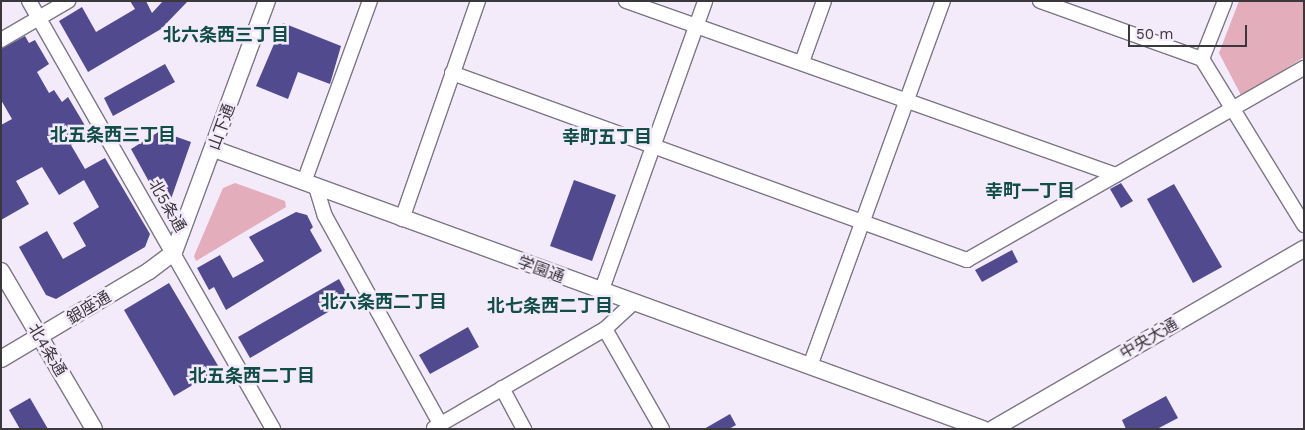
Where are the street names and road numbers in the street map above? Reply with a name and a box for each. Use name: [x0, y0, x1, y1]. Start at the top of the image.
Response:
street label: 山下通: [205, 101, 239, 153]
street label: 北5条通: [144, 176, 190, 236]
street label: 学園通: [515, 253, 567, 287]
street label: 銀座通: [63, 287, 115, 329]
street label: 中央大通: [1116, 315, 1182, 363]
street label: 北4条通: [24, 320, 70, 380]

